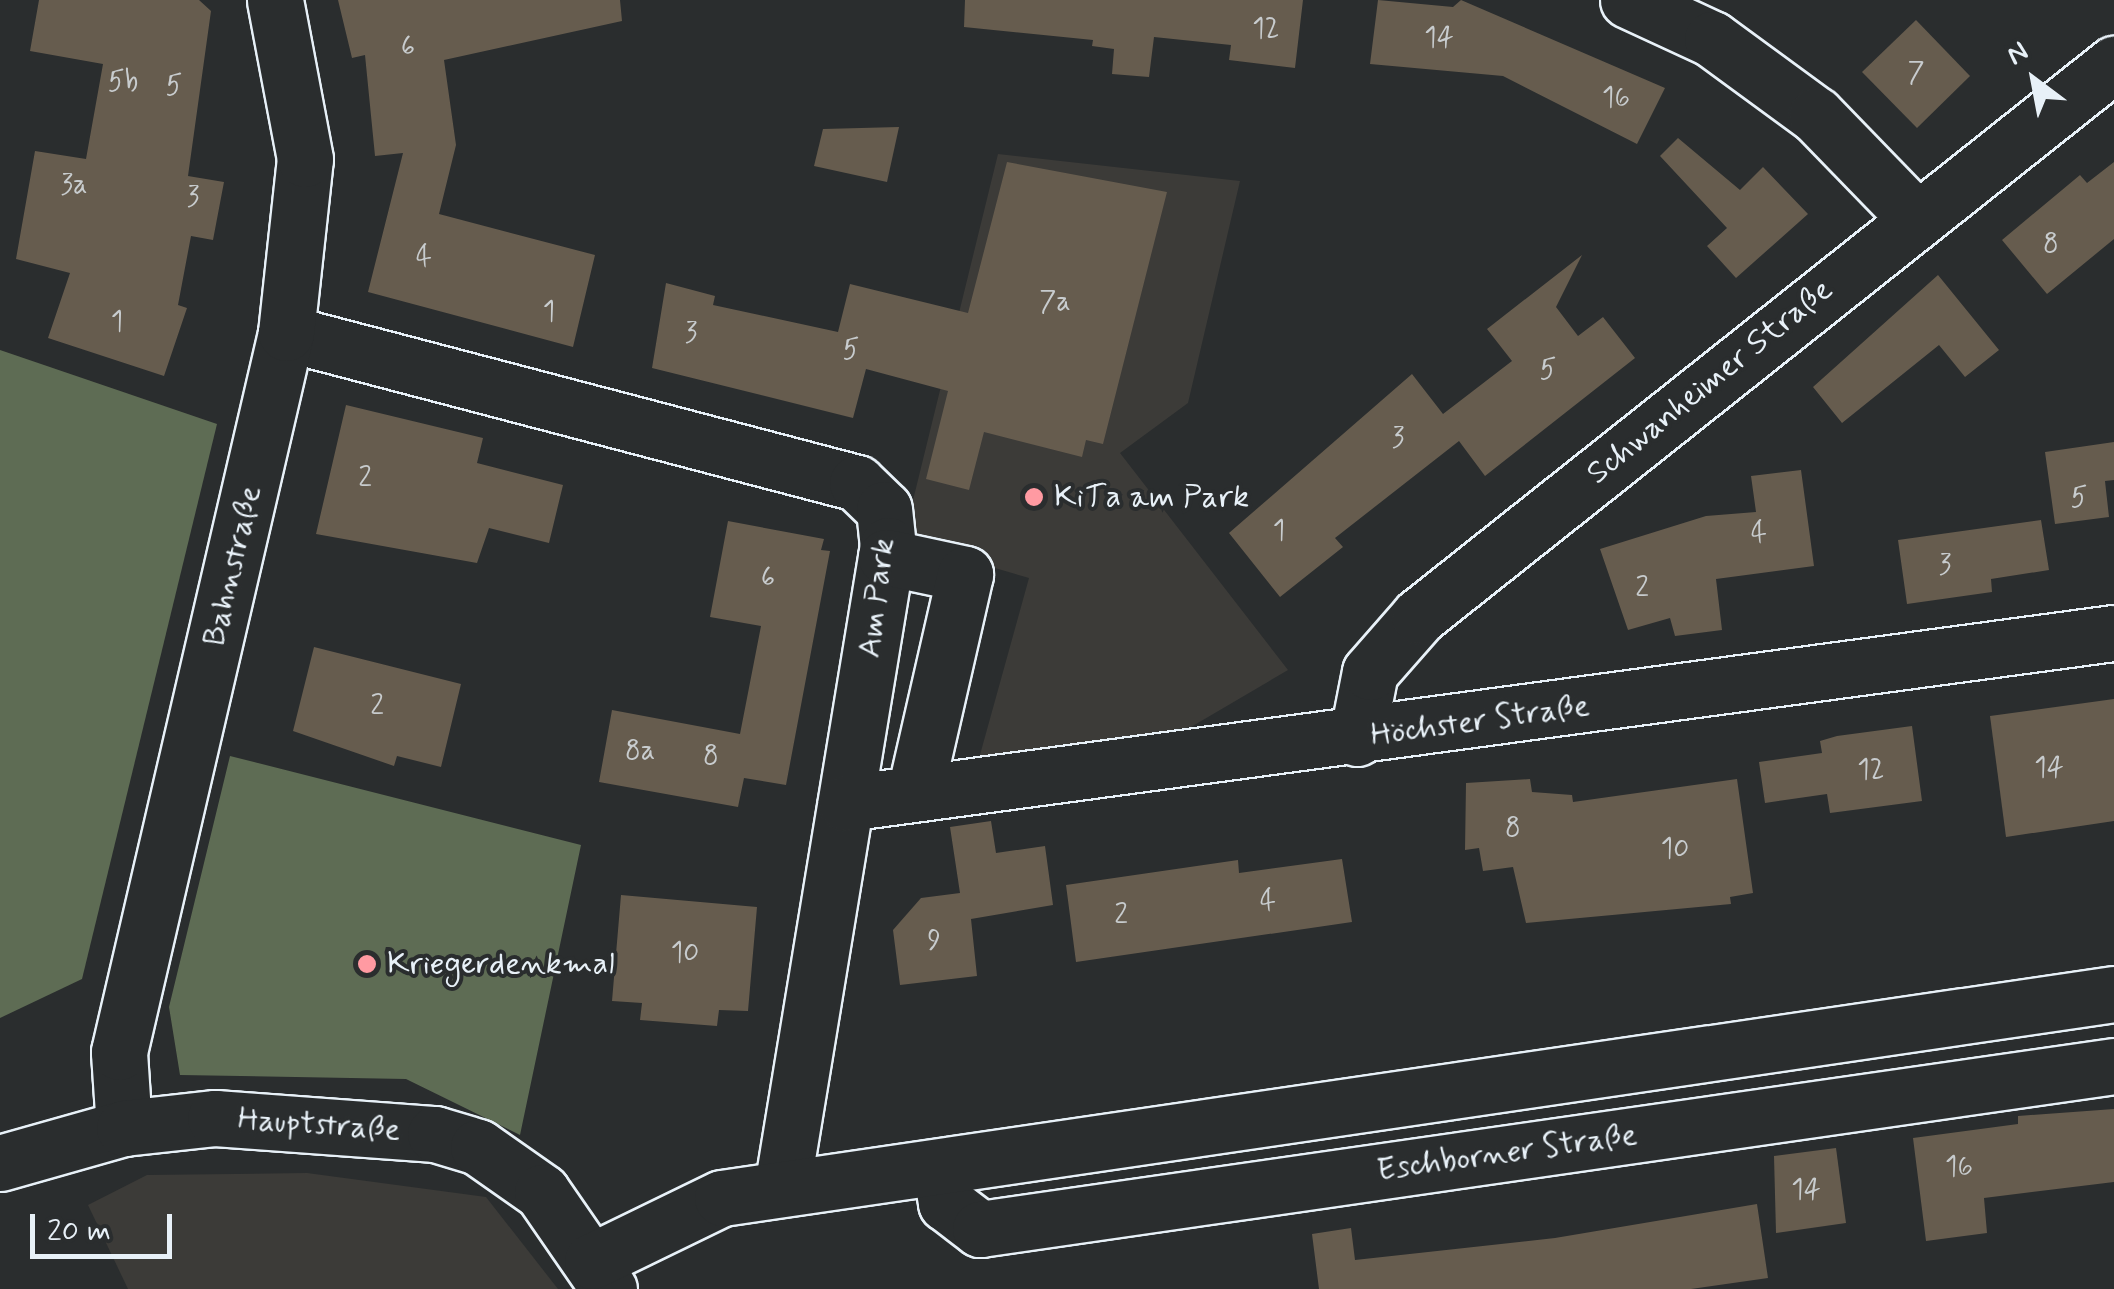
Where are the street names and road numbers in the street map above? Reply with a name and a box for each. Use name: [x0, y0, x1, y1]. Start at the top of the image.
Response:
street label: Schwanheimer Straße: [1581, 273, 1839, 491]
street label: Bahnstraße: [196, 482, 270, 650]
street label: Am Park: [851, 537, 903, 659]
street label: Höchster Straße: [1368, 687, 1592, 755]
street label: Hauptstraße: [236, 1100, 402, 1150]
street label: Eschborner Straße: [1375, 1116, 1639, 1190]

